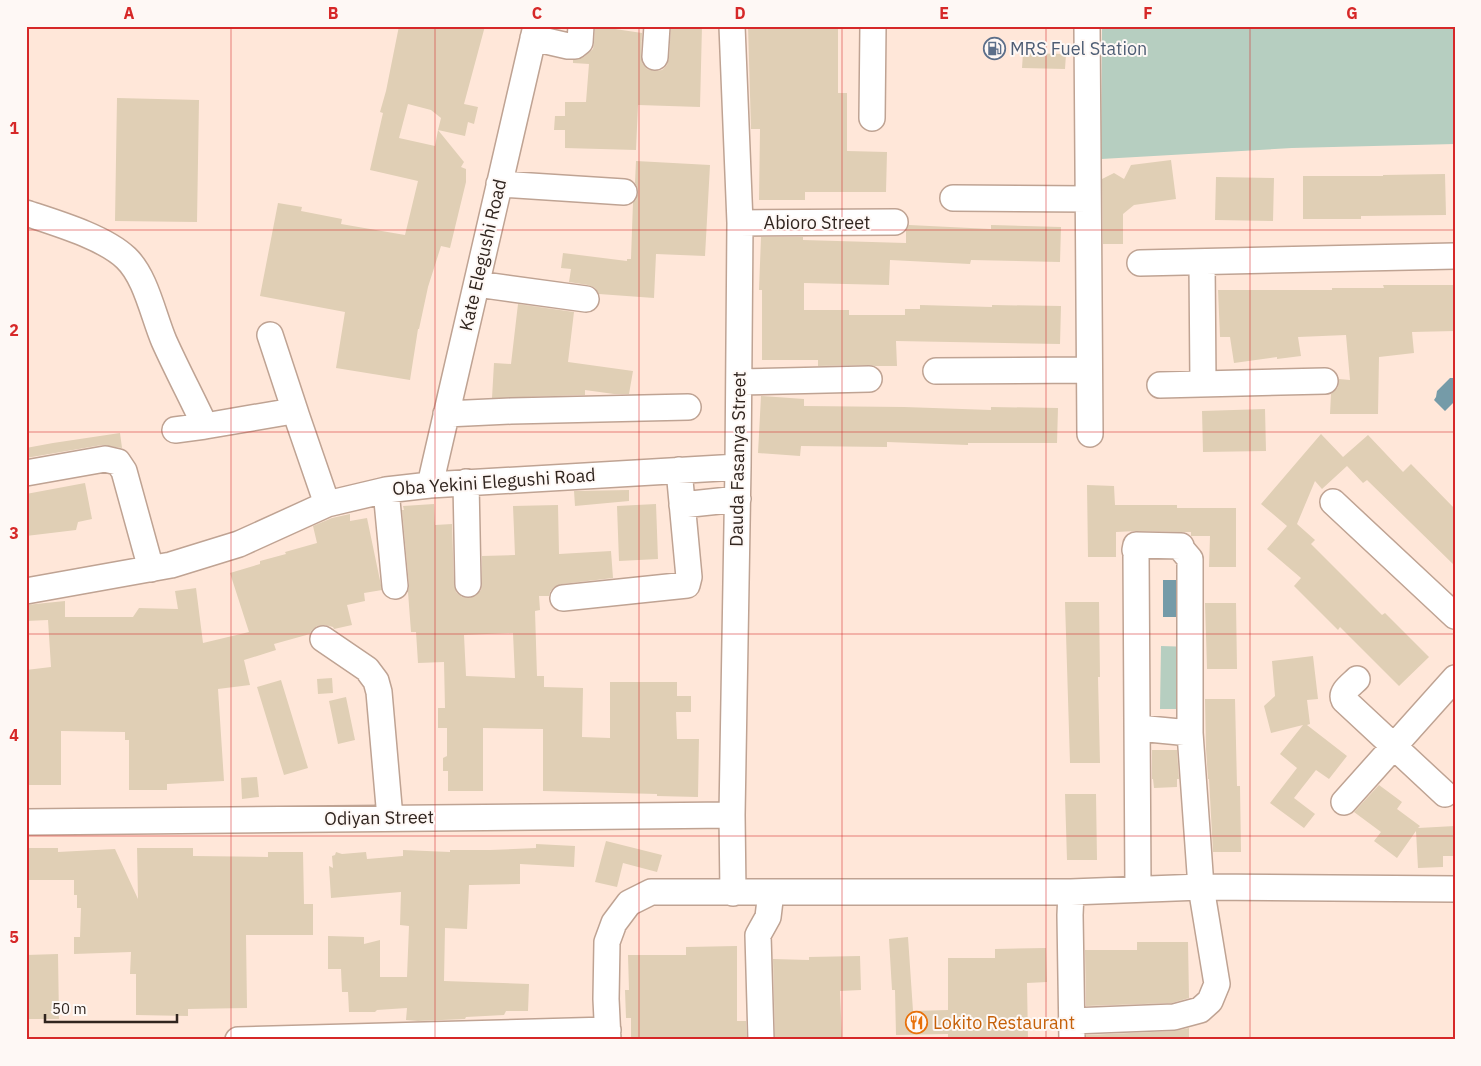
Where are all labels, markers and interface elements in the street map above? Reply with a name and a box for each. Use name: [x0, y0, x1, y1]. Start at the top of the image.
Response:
text: A: [124, 3, 135, 23]
text: B: [328, 3, 339, 23]
text: C: [532, 3, 542, 23]
text: D: [734, 3, 746, 23]
text: E: [939, 3, 949, 23]
text: F: [1143, 3, 1153, 23]
text: G: [1346, 3, 1358, 23]
fuel station icon: MRS Fuel Station: [982, 37, 1006, 61]
place label: MRS Fuel Station: [1010, 37, 1147, 60]
text: 1: [9, 118, 19, 138]
street label: Kate Elegushi Road: [454, 177, 511, 333]
street label: Abioro Street: [764, 211, 870, 234]
text: 2: [9, 320, 19, 340]
street label: Dauda Fasanya Street: [724, 371, 751, 547]
street label: Oba Yekini Elegushi Road: [392, 463, 596, 500]
text: 3: [9, 523, 19, 543]
text: 4: [9, 725, 19, 745]
street label: Odiyan Street: [324, 805, 434, 830]
text: 5: [9, 927, 19, 947]
scale bar: [45, 991, 178, 1023]
text: 50 m: [52, 999, 87, 1018]
restaurant icon: Lokito Restaurant: [905, 1011, 929, 1035]
place label: Lokito Restaurant: [933, 1011, 1075, 1034]

